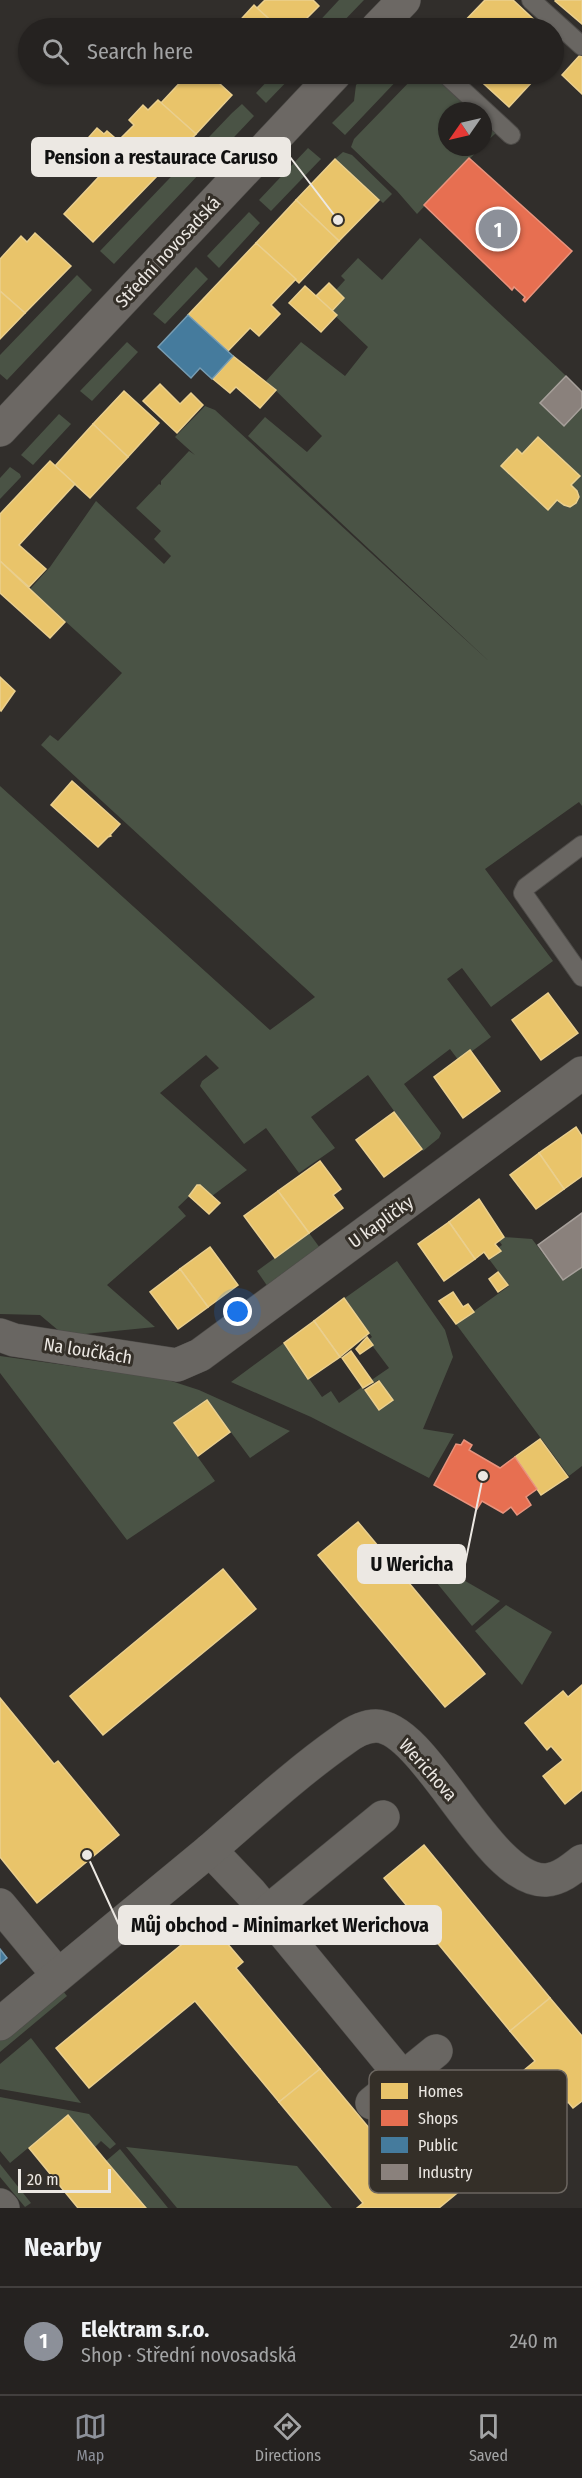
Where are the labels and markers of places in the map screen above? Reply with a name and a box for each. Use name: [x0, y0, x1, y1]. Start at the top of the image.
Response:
callout: Pension a restaurace Caruso: [32, 138, 290, 176]
pin: 1: [478, 206, 518, 252]
callout: U Wericha: [358, 1545, 465, 1583]
callout: Můj obchod - Minimarket Werichova: [119, 1906, 441, 1944]

